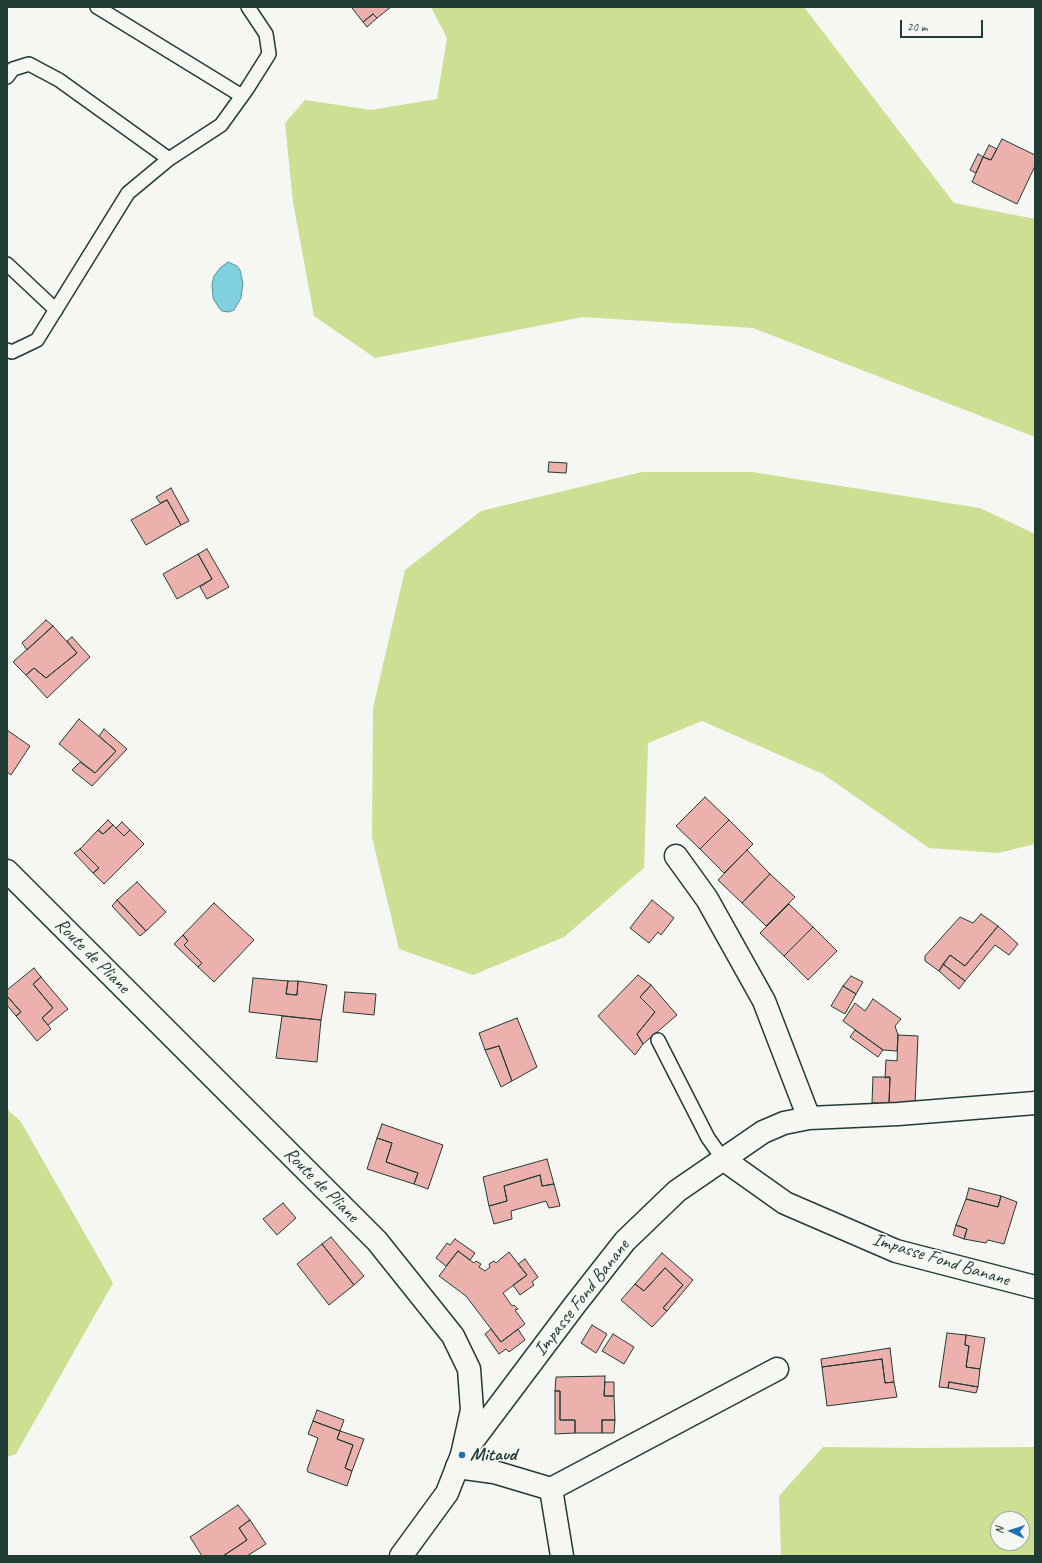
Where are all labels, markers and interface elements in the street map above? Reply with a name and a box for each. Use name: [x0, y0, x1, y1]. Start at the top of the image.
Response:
scale bar: [902, 12, 985, 38]
text: 20 m: [907, 19, 927, 35]
street label: Route de Pliane: [50, 914, 134, 998]
street label: Route de Pliane: [279, 1143, 363, 1227]
street label: Impasse Fond Banane: [870, 1228, 1012, 1292]
street label: Impasse Fond Banane: [529, 1235, 635, 1361]
place label: Mitaud: [470, 1444, 517, 1466]
marker: Mitaud: [457, 1450, 467, 1460]
north arrow: [990, 1511, 1030, 1551]
text: N: [992, 1527, 1006, 1534]

